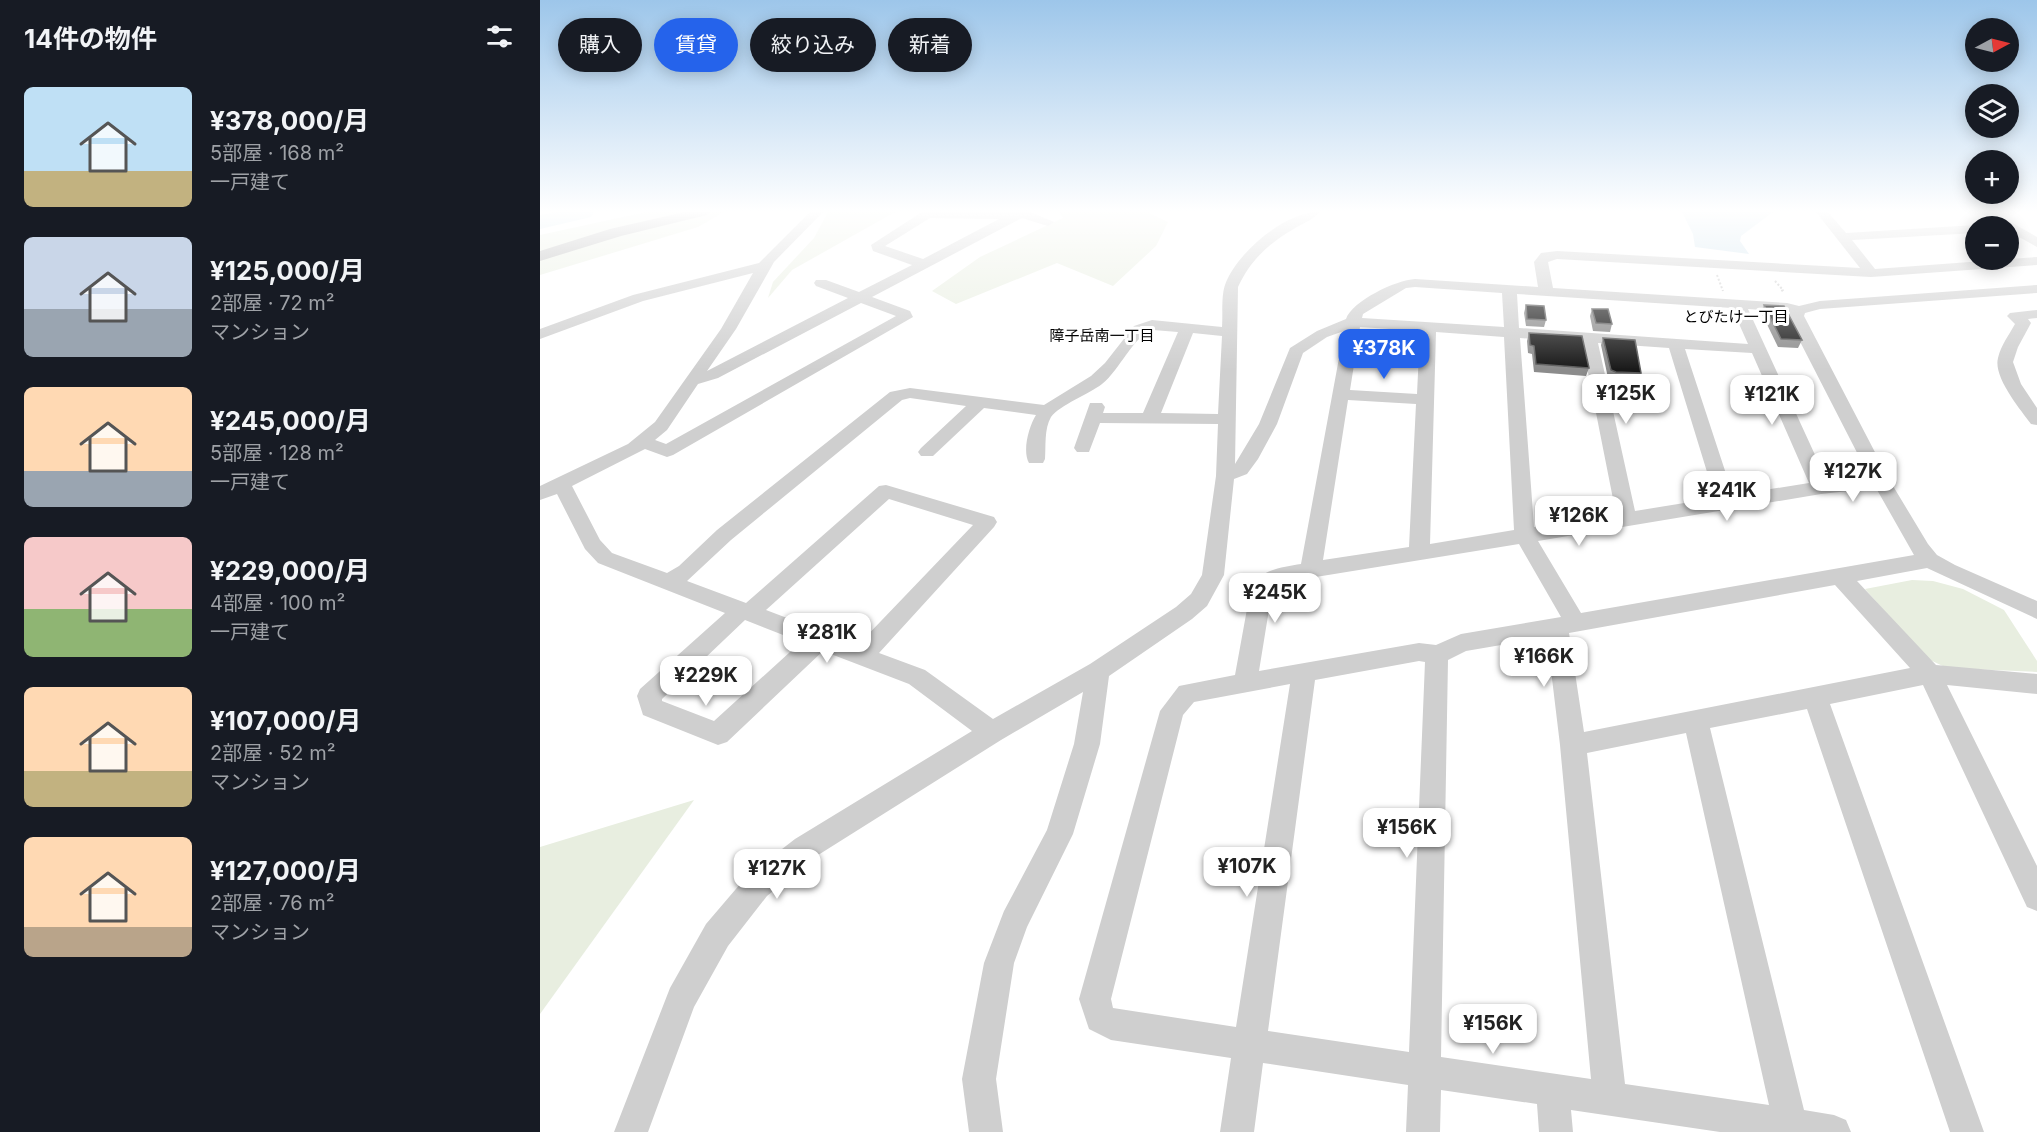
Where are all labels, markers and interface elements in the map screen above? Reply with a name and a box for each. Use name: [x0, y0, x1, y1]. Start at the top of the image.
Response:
chip: 購入: [558, 18, 642, 72]
chip: 賃貸: [654, 18, 738, 72]
chip: 絞り込み: [750, 18, 876, 72]
chip: 新着: [888, 18, 972, 72]
north arrow: [1965, 18, 2019, 72]
map controls: [1965, 18, 2019, 270]
icon: filters: [483, 20, 516, 53]
text: 14件の物件: [24, 23, 157, 54]
button: layers: [1965, 84, 2019, 138]
text: ¥378,000/月: [210, 105, 369, 136]
icon: home: [72, 111, 144, 183]
text: 5部屋 · 168 m²: [210, 141, 344, 165]
button: +: [1965, 150, 2019, 204]
text: 一戸建て: [210, 170, 290, 194]
button: −: [1965, 216, 2019, 270]
text: ¥125,000/月: [210, 255, 365, 286]
icon: home: [72, 261, 144, 333]
text: 2部屋 · 72 m²: [210, 291, 335, 315]
district label: とびたけ一丁目: [1683, 307, 1789, 326]
text: マンション: [210, 320, 310, 344]
district label: 障子岳南一丁目: [1049, 326, 1155, 345]
pin: ¥378K: [1342, 329, 1426, 380]
text: ¥378K: [1352, 336, 1416, 360]
pin: ¥125K: [1584, 374, 1668, 425]
pin: ¥121K: [1730, 375, 1814, 426]
text: ¥125K: [1596, 381, 1656, 405]
text: ¥121K: [1744, 382, 1800, 406]
text: ¥245,000/月: [210, 405, 371, 436]
icon: home: [72, 411, 144, 483]
text: 5部屋 · 128 m²: [210, 441, 344, 465]
pin: ¥127K: [1811, 452, 1895, 503]
text: ¥127K: [1824, 459, 1882, 483]
text: 一戸建て: [210, 470, 290, 494]
pin: ¥241K: [1685, 471, 1769, 522]
text: ¥241K: [1697, 478, 1757, 502]
pin: ¥126K: [1537, 496, 1621, 547]
text: ¥126K: [1549, 503, 1609, 527]
text: ¥229,000/月: [210, 555, 370, 586]
icon: home: [72, 561, 144, 633]
pin: ¥245K: [1233, 573, 1317, 624]
text: ¥245K: [1243, 580, 1307, 604]
text: 4部屋 · 100 m²: [210, 591, 345, 615]
pin: ¥281K: [785, 613, 869, 664]
text: 一戸建て: [210, 620, 290, 644]
text: ¥281K: [797, 620, 857, 644]
pin: ¥166K: [1502, 637, 1586, 688]
text: ¥166K: [1514, 644, 1574, 668]
pin: ¥229K: [664, 656, 748, 707]
text: ¥229K: [674, 663, 738, 687]
text: ¥107,000/月: [210, 705, 362, 736]
icon: home: [72, 711, 144, 783]
text: 2部屋 · 52 m²: [210, 741, 336, 765]
text: マンション: [210, 770, 310, 794]
pin: ¥156K: [1365, 808, 1449, 859]
text: ¥156K: [1377, 815, 1437, 839]
pin: ¥107K: [1205, 847, 1289, 898]
pin: ¥127K: [735, 849, 819, 900]
text: ¥107K: [1217, 854, 1277, 878]
text: ¥127,000/月: [210, 855, 361, 886]
text: ¥127K: [748, 856, 806, 880]
icon: home: [72, 861, 144, 933]
text: 2部屋 · 76 m²: [210, 891, 335, 915]
text: マンション: [210, 920, 310, 944]
pin: ¥156K: [1451, 1004, 1535, 1055]
text: ¥156K: [1463, 1011, 1523, 1035]

